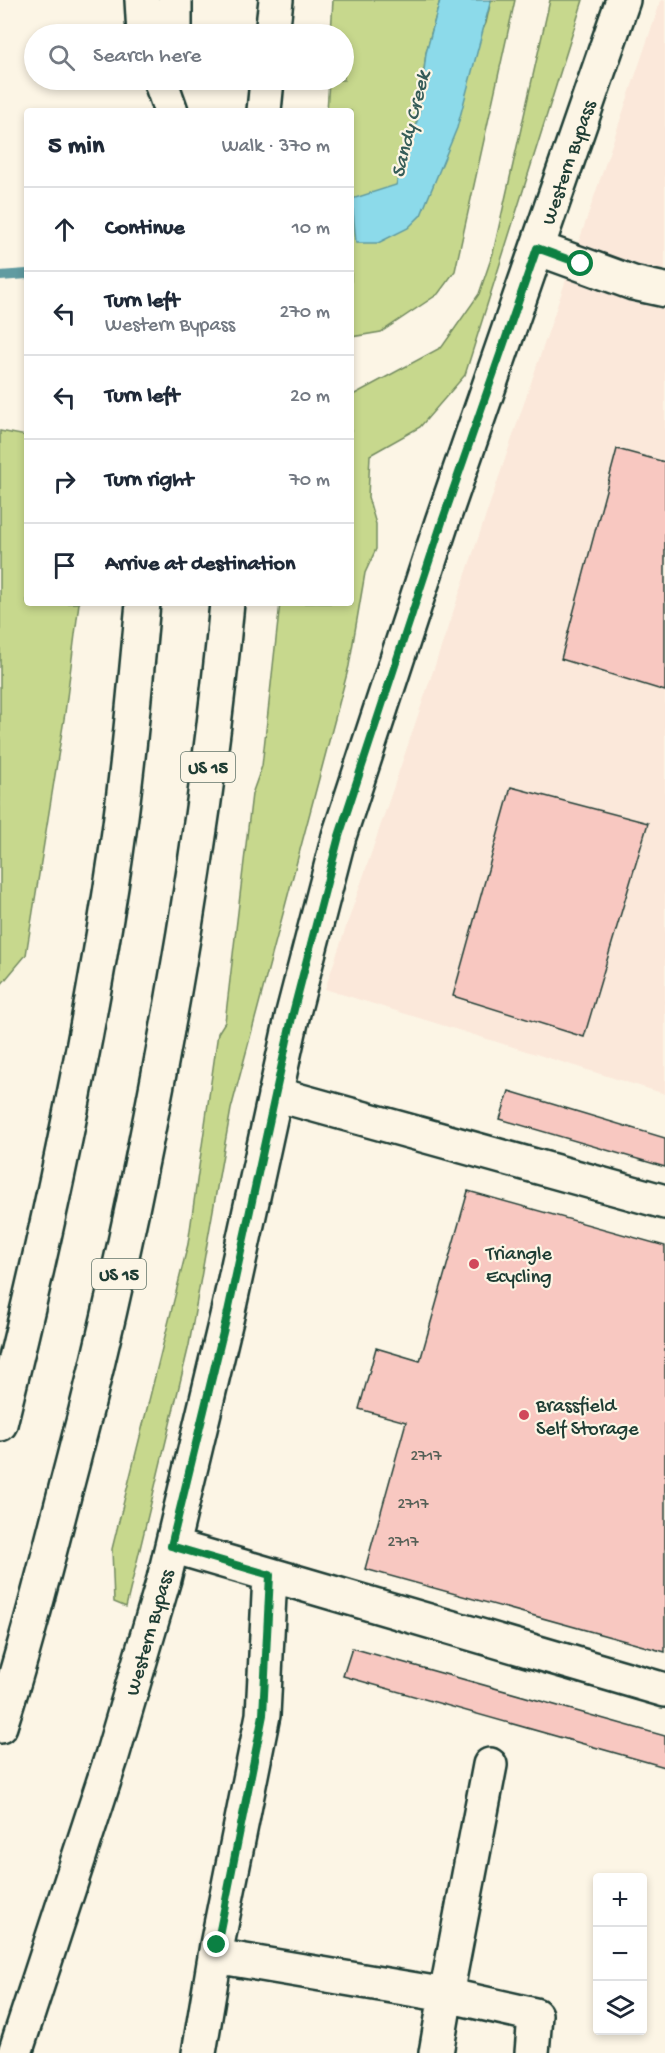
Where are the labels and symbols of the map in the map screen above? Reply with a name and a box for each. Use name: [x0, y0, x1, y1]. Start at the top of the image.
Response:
water label: Sandy Creek: [387, 66, 438, 181]
street label: Western Bypass: [538, 97, 603, 228]
route start: [567, 250, 593, 276]
road number: US 15: [181, 752, 235, 782]
place label: Triangle Ecycling: [485, 1244, 552, 1290]
marker: Triangle Ecycling: [467, 1257, 481, 1271]
road number: US 15: [92, 1259, 146, 1289]
place label: Brassfield Self Storage: [535, 1396, 639, 1442]
marker: Brassfield Self Storage: [517, 1408, 531, 1422]
house number: 2717: [411, 1448, 442, 1467]
house number: 2717: [398, 1496, 429, 1515]
house number: 2717: [388, 1534, 419, 1553]
street label: Western Bypass: [122, 1567, 181, 1699]
route end: [203, 1931, 229, 1957]

